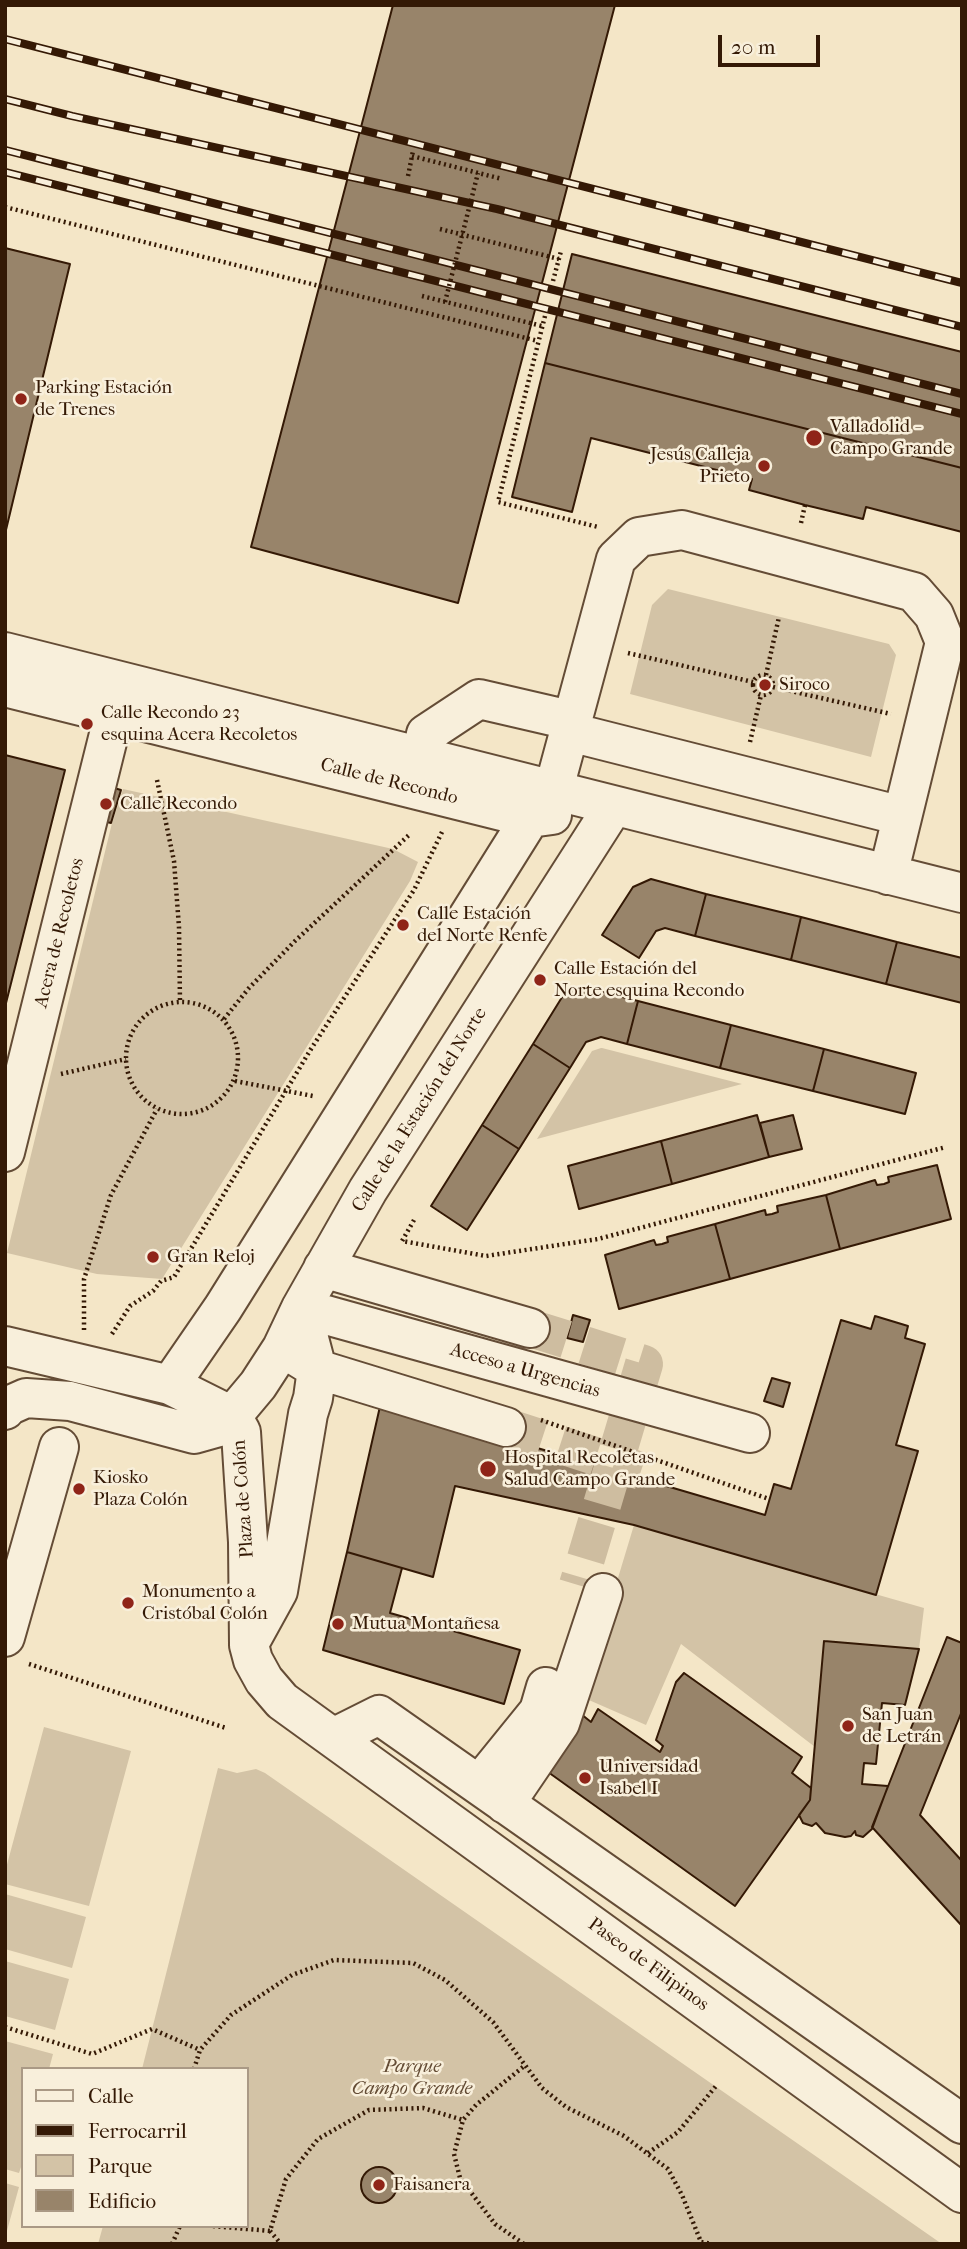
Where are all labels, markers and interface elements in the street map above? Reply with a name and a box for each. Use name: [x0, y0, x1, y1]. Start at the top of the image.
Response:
scale bar: [722, 21, 824, 65]
text: 20 m: [731, 35, 775, 59]
place label: Parking Estación de Trenes: [35, 377, 172, 421]
marker: Parking Estación de Trenes: [13, 391, 29, 407]
place label: Valladolid - Campo Grande: [830, 416, 952, 460]
marker: Valladolid - Campo Grande: [804, 428, 824, 448]
place label: Jesús Calleja Prieto: [650, 444, 750, 488]
marker: Jesús Calleja Prieto: [756, 458, 772, 474]
place label: Siroco: [779, 674, 830, 696]
marker: Siroco: [757, 677, 773, 693]
place label: Calle Recondo 23 esquina Acera Recoletos: [101, 702, 297, 746]
marker: Calle Recondo 23 esquina Acera Recoletos: [79, 716, 95, 732]
street label: Calle de Recondo: [318, 754, 460, 810]
place label: Calle Recondo: [120, 793, 237, 815]
marker: Calle Recondo: [98, 796, 114, 812]
street label: Acera de Recoletos: [30, 856, 90, 1010]
place label: Calle Estación del Norte Renfe: [417, 903, 547, 947]
marker: Calle Estación del Norte Renfe: [395, 917, 411, 933]
place label: Calle Estación del Norte esquina Recondo: [554, 958, 744, 1002]
marker: Calle Estación del Norte esquina Recondo: [532, 972, 548, 988]
street label: Calle de la Estación del Norte: [348, 1004, 492, 1216]
place label: Gran Reloj: [167, 1246, 255, 1268]
marker: Gran Reloj: [145, 1249, 161, 1265]
street label: Acceso a Urgencias: [447, 1339, 603, 1403]
street label: Plaza de Colón: [228, 1439, 260, 1559]
place label: Hospital Recoletas Salud Campo Grande: [504, 1447, 675, 1491]
marker: Hospital Recoletas Salud Campo Grande: [478, 1459, 498, 1479]
place label: Kiosko Plaza Colón: [93, 1467, 188, 1511]
marker: Kiosko Plaza Colón: [71, 1481, 87, 1497]
place label: Monumento a Cristóbal Colón: [142, 1581, 268, 1625]
marker: Monumento a Cristóbal Colón: [120, 1595, 136, 1611]
place label: Mutua Montañesa: [352, 1613, 500, 1635]
marker: Mutua Montañesa: [330, 1616, 346, 1632]
place label: San Juan de Letrán: [862, 1704, 941, 1748]
marker: San Juan de Letrán: [840, 1718, 856, 1734]
place label: Universidad Isabel I: [599, 1756, 699, 1800]
marker: Universidad Isabel I: [577, 1770, 593, 1786]
street label: Paseo de Filipinos: [583, 1913, 713, 2017]
park label: Parque Campo Grande: [352, 2056, 472, 2100]
legend: [21, 2067, 248, 2228]
text: Calle: [88, 2084, 134, 2108]
text: Ferrocarril: [88, 2119, 187, 2143]
text: Parque: [88, 2154, 152, 2178]
place label: Faisanera: [393, 2174, 470, 2196]
marker: Faisanera: [371, 2177, 387, 2193]
text: Edificio: [88, 2189, 156, 2213]

